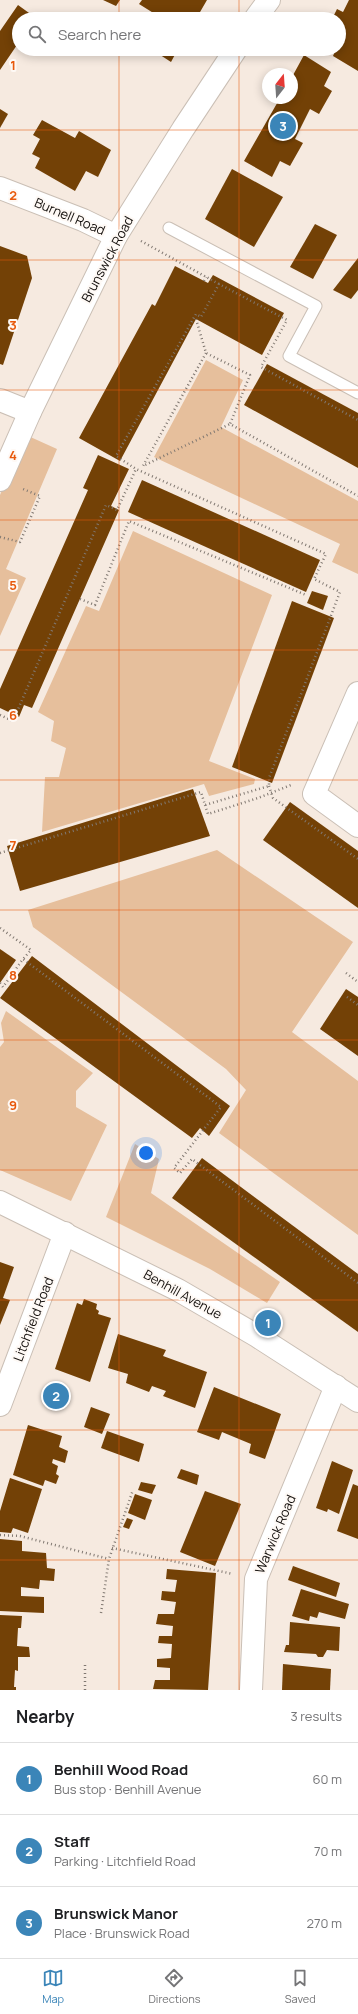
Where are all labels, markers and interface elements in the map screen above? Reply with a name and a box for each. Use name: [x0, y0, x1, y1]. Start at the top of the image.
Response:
search box: [12, 12, 346, 56]
icon: search: [26, 23, 48, 45]
text: Search here: [58, 24, 141, 45]
text: 1: [10, 56, 16, 74]
north arrow: [262, 68, 298, 104]
pin: 3: [270, 111, 296, 141]
text: 2: [9, 186, 17, 204]
street label: Burnell Road: [32, 193, 108, 239]
street label: Brunswick Road: [77, 213, 137, 305]
text: 3: [9, 316, 17, 334]
text: 4: [9, 446, 17, 464]
text: 5: [9, 576, 17, 594]
text: 6: [9, 706, 17, 724]
text: 7: [10, 836, 17, 854]
text: 8: [9, 966, 17, 984]
text: 9: [9, 1096, 17, 1114]
your location: [136, 1143, 156, 1163]
street label: Benhill Avenue: [141, 1265, 226, 1323]
street label: Litchfield Road: [9, 1274, 57, 1364]
pin: 1: [255, 1308, 281, 1338]
pin: 2: [43, 1381, 69, 1411]
street label: Warwick Road: [250, 1492, 300, 1576]
text: Nearby: [16, 1705, 74, 1728]
text: 3 results: [290, 1707, 342, 1725]
text: Benhill Wood Road: [54, 1759, 188, 1780]
text: 1: [26, 1770, 32, 1788]
text: 60 m: [312, 1770, 342, 1788]
text: Bus stop · Benhill Avenue: [54, 1780, 201, 1798]
text: Staff: [54, 1831, 90, 1852]
text: 2: [25, 1842, 33, 1860]
text: 70 m: [314, 1842, 342, 1860]
text: Parking · Litchfield Road: [54, 1852, 196, 1870]
text: Brunswick Manor: [54, 1903, 178, 1924]
text: 3: [25, 1914, 33, 1932]
text: 270 m: [307, 1914, 342, 1932]
text: Place · Brunswick Road: [54, 1924, 190, 1942]
tab: Map: [42, 1967, 64, 2006]
tab: Directions: [148, 1967, 201, 2006]
tab: Saved: [285, 1967, 316, 2006]

